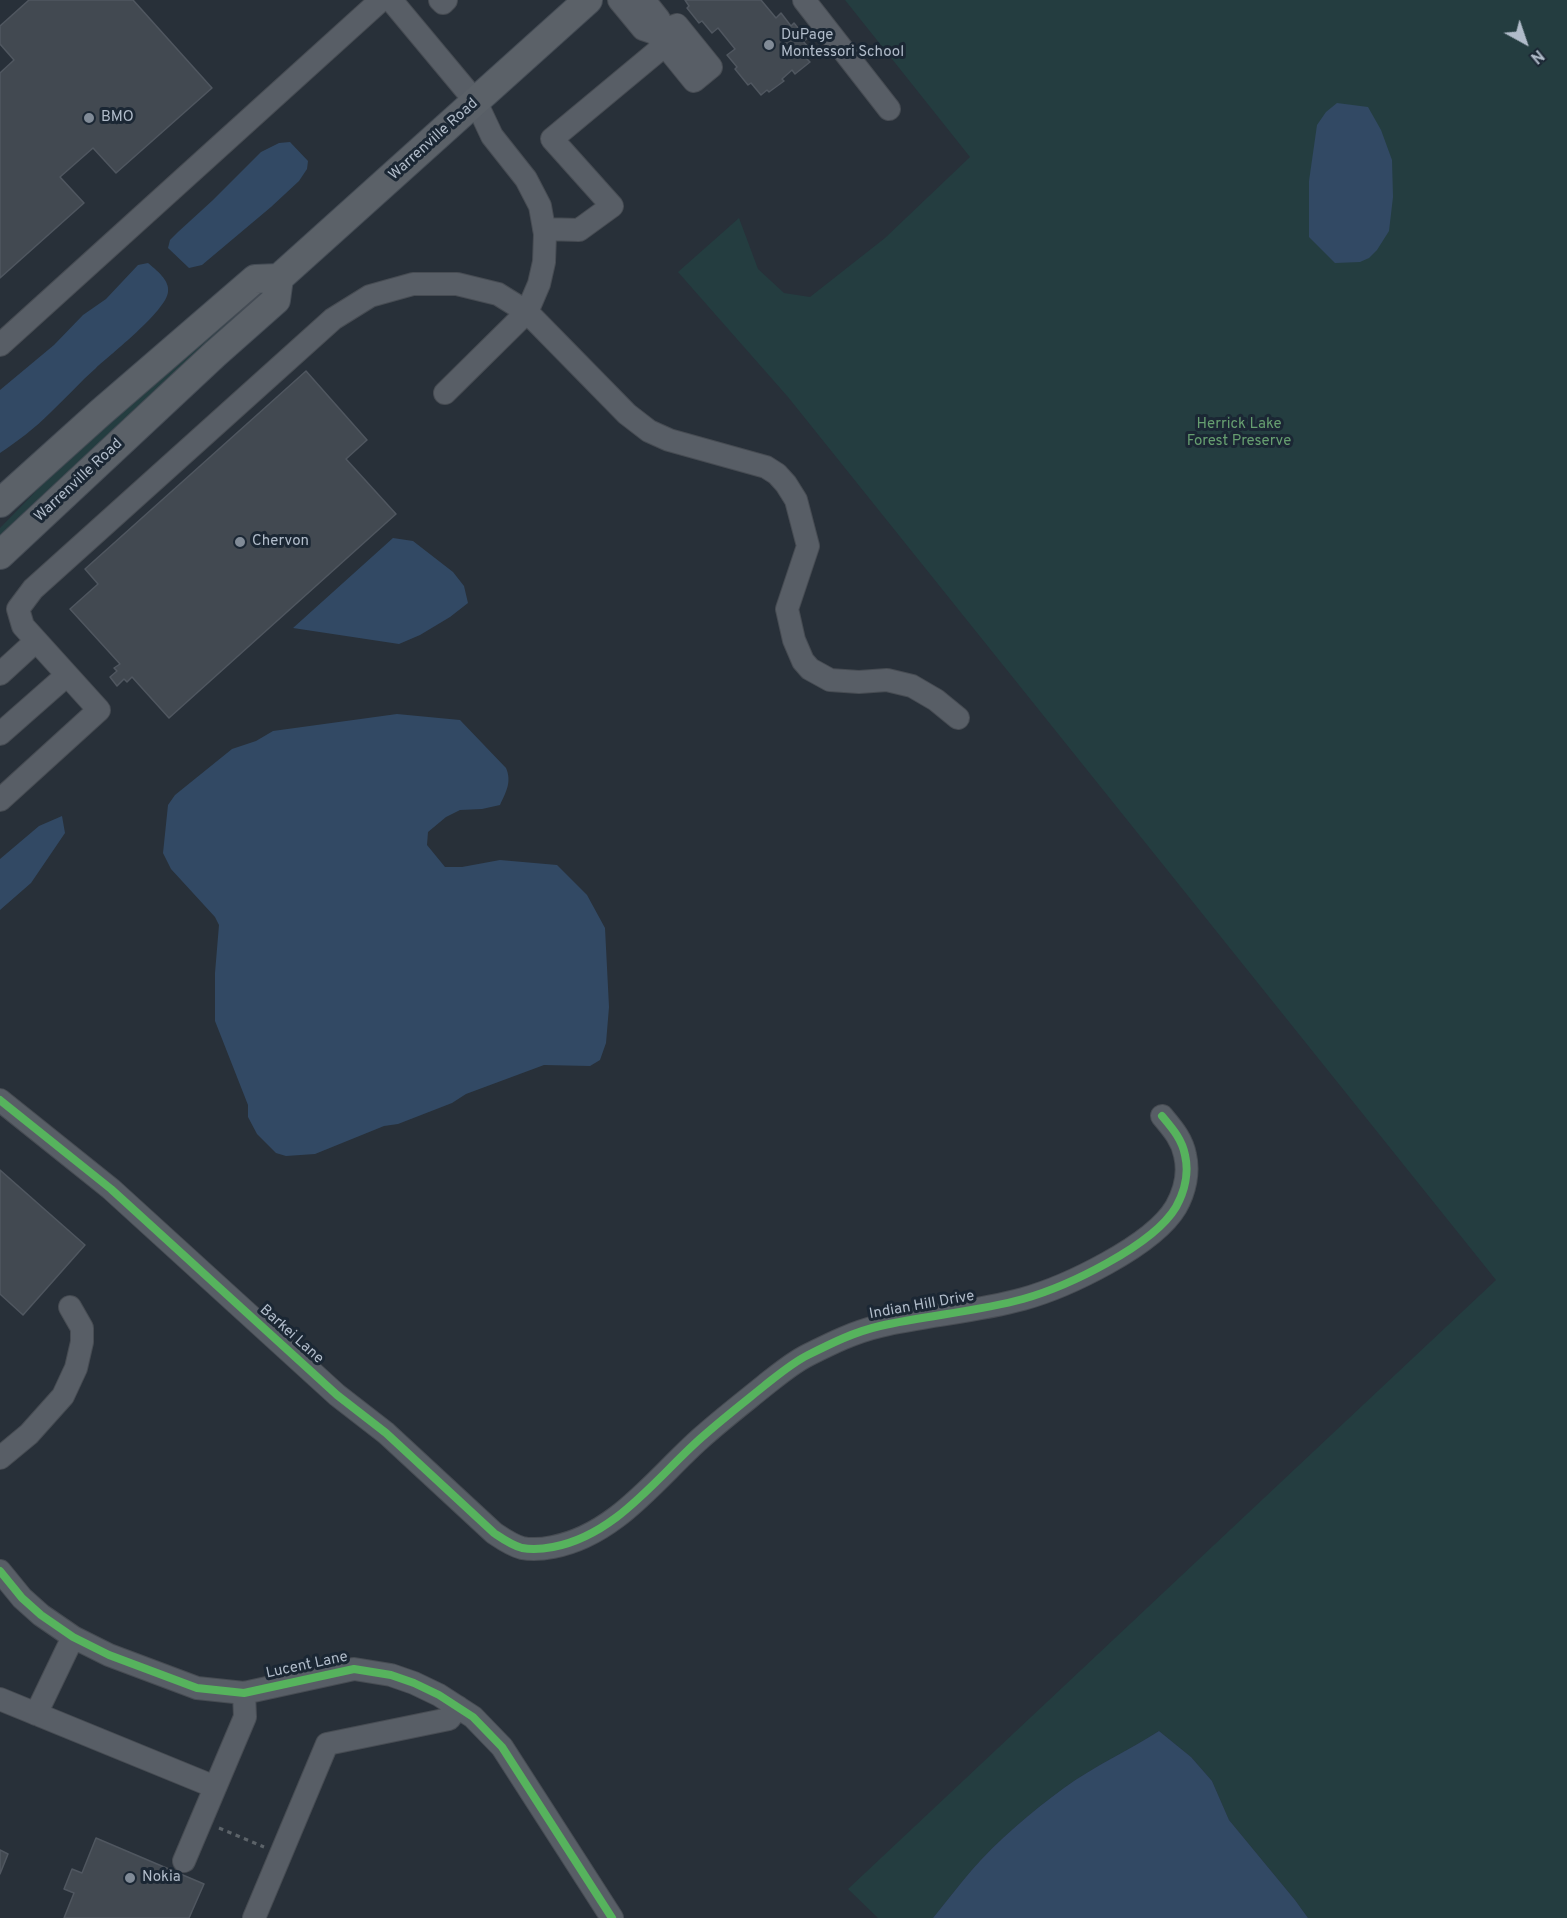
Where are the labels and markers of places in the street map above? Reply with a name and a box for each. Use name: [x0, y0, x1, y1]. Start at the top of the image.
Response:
place label: DuPage Montessori School: [781, 27, 904, 62]
marker: DuPage Montessori School: [762, 38, 776, 52]
place label: BMO: [101, 109, 134, 127]
marker: BMO: [82, 111, 96, 125]
place label: Chervon: [252, 533, 309, 551]
marker: Chervon: [233, 535, 247, 549]
place label: Nokia: [142, 1869, 181, 1887]
marker: Nokia: [123, 1871, 137, 1885]

